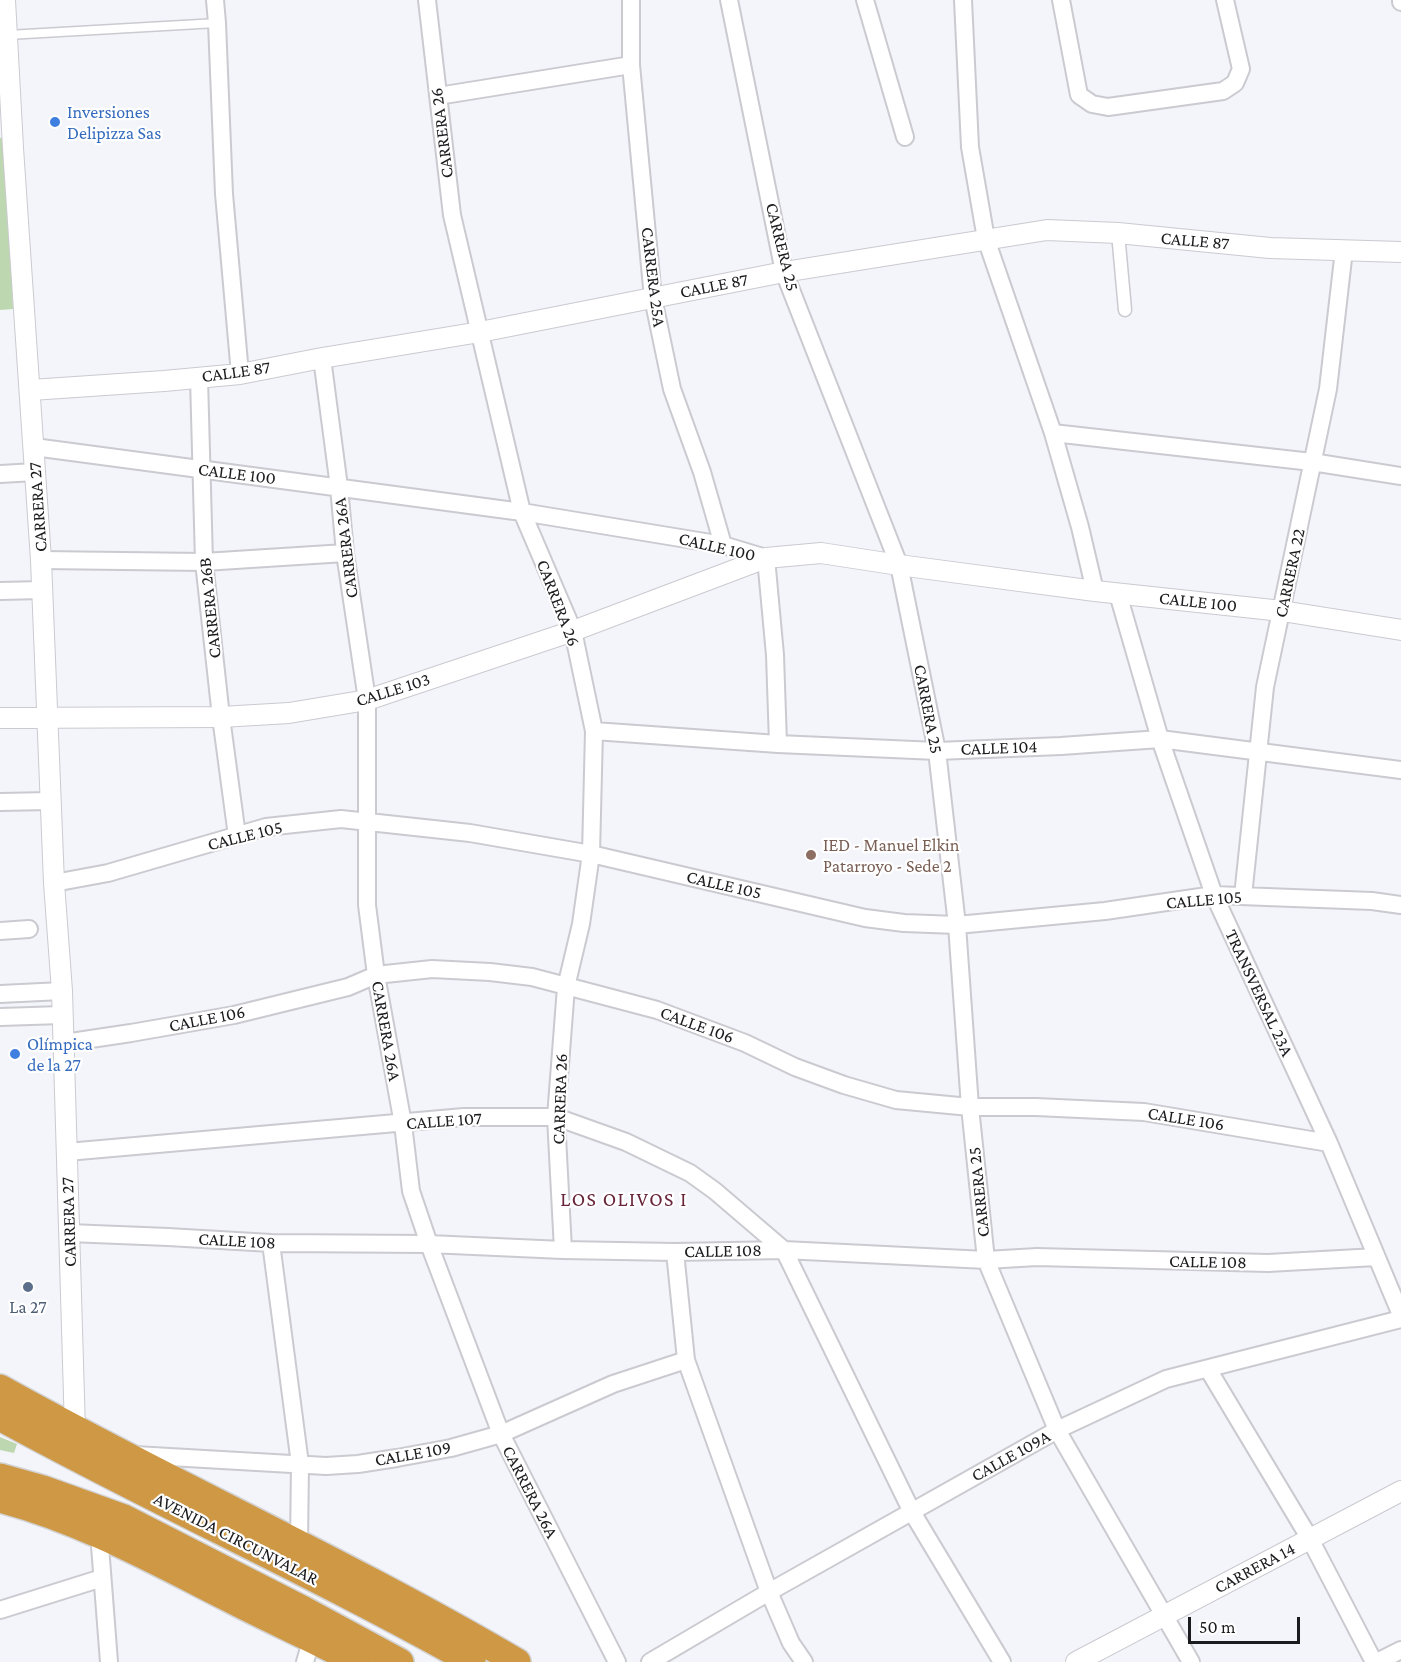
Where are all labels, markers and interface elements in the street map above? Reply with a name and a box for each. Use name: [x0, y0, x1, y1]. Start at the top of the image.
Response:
street label: CARRERA 26: [426, 86, 458, 180]
place label: Inversiones Delipizza Sas: [67, 101, 161, 144]
marker: Inversiones Delipizza Sas: [48, 115, 62, 129]
street label: CARRERA 25: [761, 200, 803, 294]
street label: CARRERA 25A: [636, 226, 670, 328]
street label: CALLE 87: [1160, 227, 1230, 255]
street label: CALLE 87: [678, 269, 750, 303]
street label: CALLE 87: [200, 357, 272, 387]
street label: CALLE 100: [197, 459, 277, 489]
street label: CARRERA 27: [24, 461, 52, 553]
street label: CARRERA 26A: [329, 496, 363, 600]
street label: CARRERA 22: [1270, 526, 1310, 620]
street label: CALLE 100: [677, 528, 757, 566]
street label: CARRERA 26B: [194, 557, 226, 659]
street label: CARRERA 26: [532, 557, 584, 649]
street label: CALLE 100: [1158, 587, 1238, 617]
street label: CARRERA 25: [909, 663, 947, 755]
street label: CALLE 103: [353, 669, 433, 711]
street label: CALLE 104: [960, 736, 1038, 760]
street label: CALLE 105: [205, 816, 285, 856]
place label: IED - Manuel Elkin Patarroyo - Sede 2: [823, 834, 959, 876]
marker: IED - Manuel Elkin Patarroyo - Sede 2: [804, 848, 818, 862]
street label: CALLE 105: [684, 866, 764, 904]
street label: CALLE 105: [1165, 886, 1243, 914]
street label: TRANSVERSAL 23A: [1220, 926, 1298, 1060]
street label: CARRERA 26A: [367, 979, 405, 1083]
street label: CALLE 106: [167, 1001, 247, 1037]
street label: CALLE 106: [657, 1002, 737, 1048]
place label: Olímpica de la 27: [27, 1033, 93, 1076]
marker: Olímpica de la 27: [8, 1047, 22, 1061]
street label: CARRERA 26: [548, 1053, 572, 1145]
street label: CALLE 106: [1146, 1102, 1226, 1136]
street label: CALLE 107: [405, 1108, 483, 1134]
street label: CARRERA 25: [964, 1146, 994, 1238]
street label: CARRERA 27: [57, 1177, 81, 1267]
district label: LOS OLIVOS I: [560, 1188, 688, 1212]
street label: CALLE 108: [198, 1228, 276, 1254]
street label: CALLE 108: [684, 1240, 762, 1262]
street label: CALLE 108: [1169, 1251, 1247, 1273]
marker: La 27: [21, 1280, 35, 1294]
place label: La 27: [9, 1296, 47, 1318]
street label: CALLE 109A: [968, 1425, 1054, 1487]
street label: CALLE 109: [373, 1437, 453, 1471]
street label: CARRERA 26A: [497, 1442, 563, 1542]
street label: AVENIDA CIRCUNVALAR: [150, 1488, 322, 1590]
street label: CARRERA 14: [1211, 1538, 1299, 1598]
scale bar: [1191, 1605, 1304, 1643]
text: 50 m: [1199, 1617, 1236, 1637]

